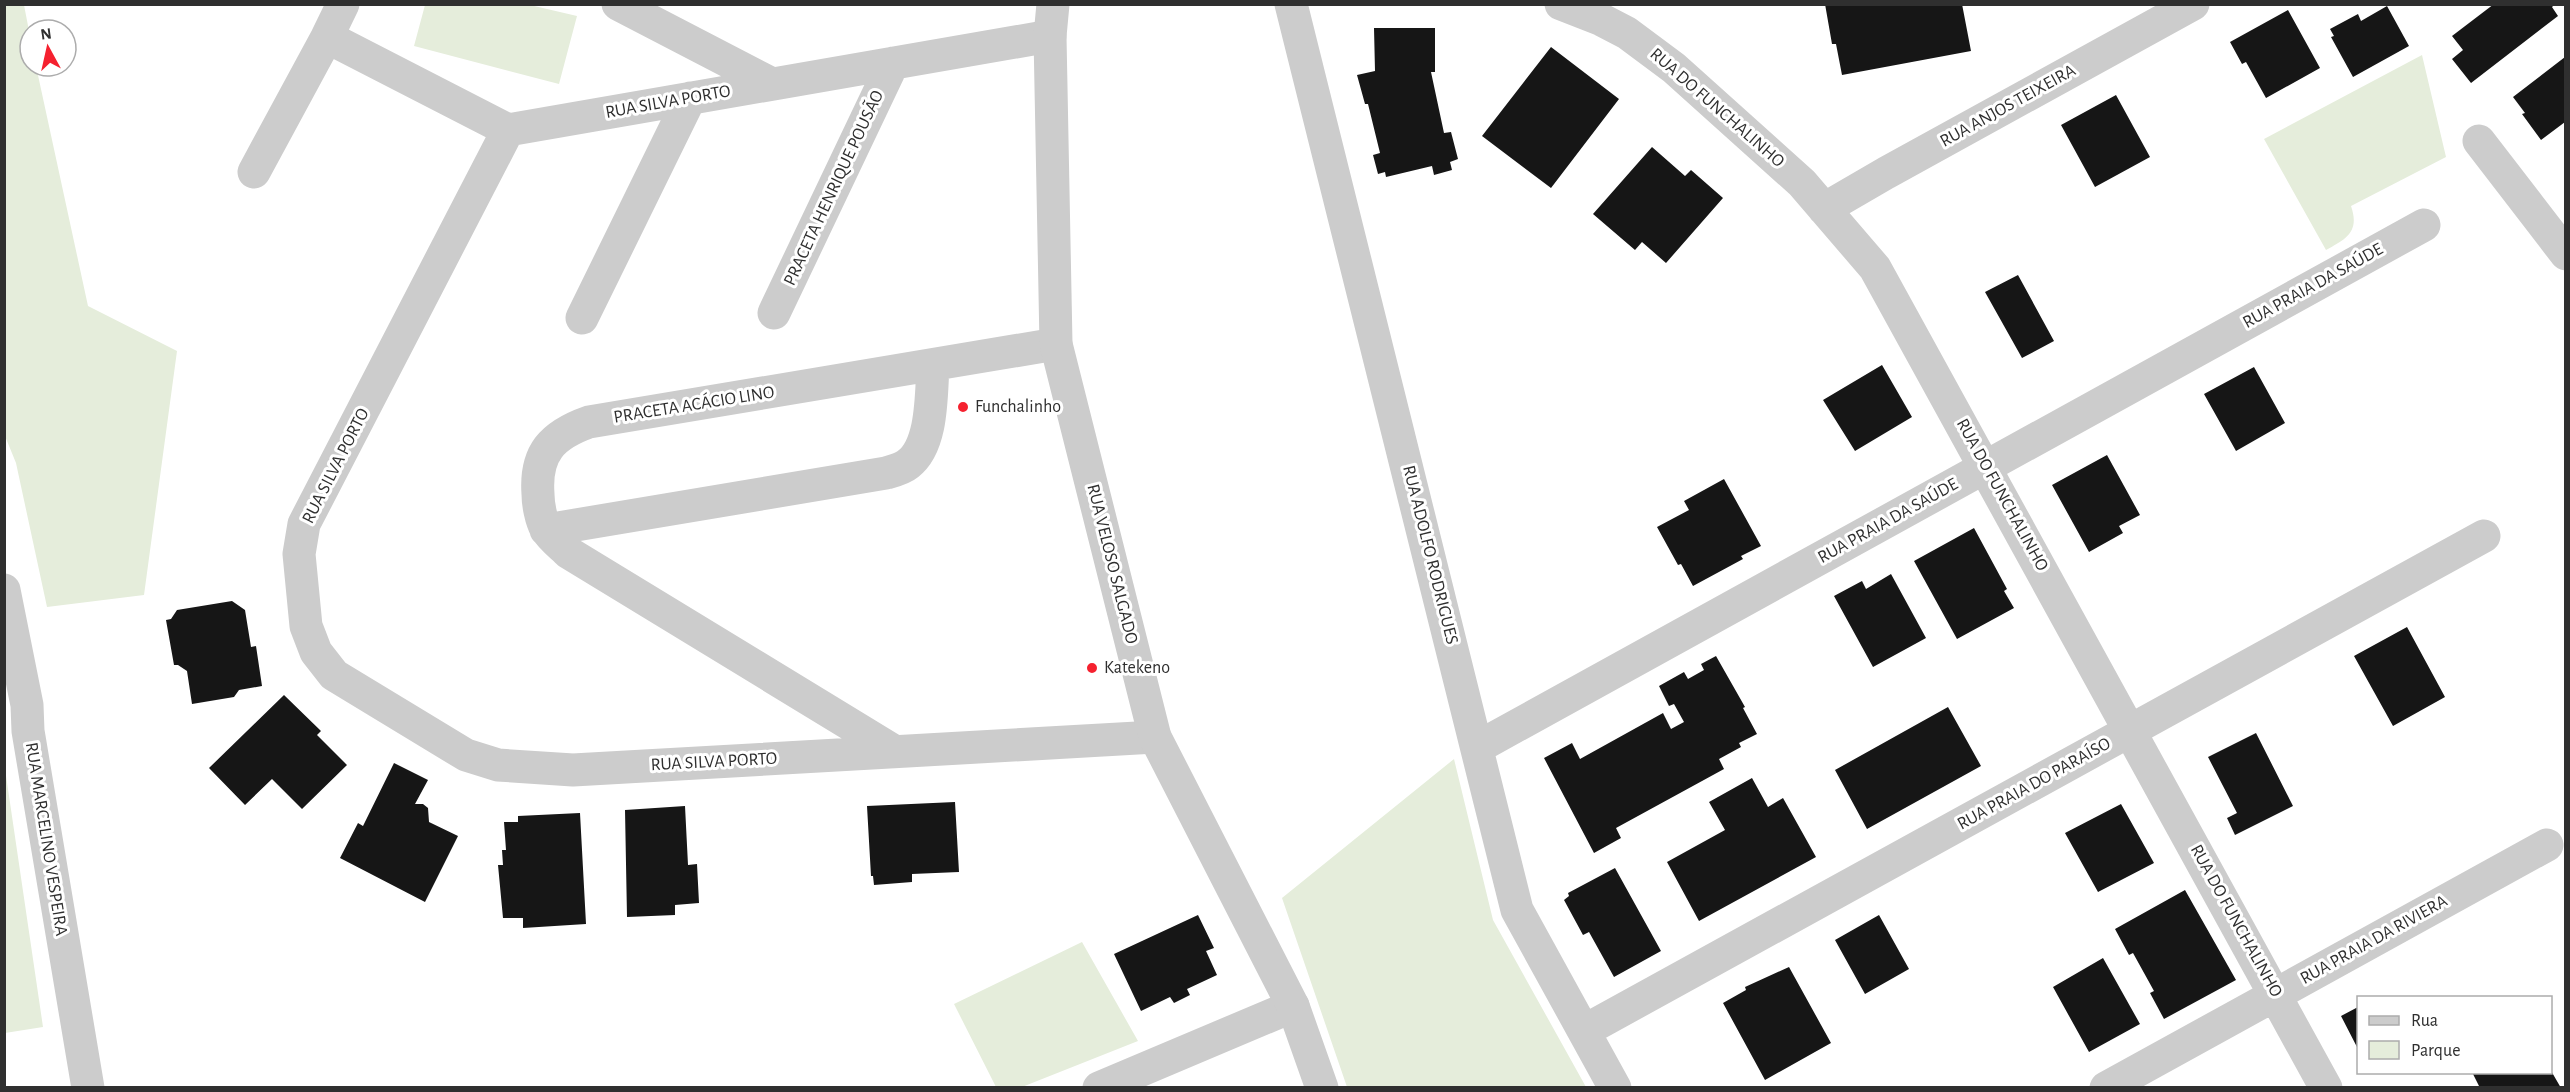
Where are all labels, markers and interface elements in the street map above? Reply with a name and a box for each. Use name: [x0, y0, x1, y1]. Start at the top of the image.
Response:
north arrow: [18, 18, 78, 78]
text: N: [39, 25, 53, 43]
street label: RUA DO FUNCHALINHO: [1646, 45, 1788, 171]
street label: RUA ANJOS TEIXEIRA: [1937, 61, 2079, 151]
street label: RUA SILVA PORTO: [604, 82, 732, 122]
street label: PRACETA HENRIQUE POUSÃO: [778, 86, 887, 288]
street label: RUA PRAIA DA SAÚDE: [2239, 237, 2386, 332]
street label: PRACETA ACÁCIO LINO: [612, 380, 776, 427]
place label: Funchalinho: [975, 398, 1061, 416]
marker: Funchalinho: [956, 400, 970, 414]
street label: RUA SILVA PORTO: [299, 405, 373, 527]
street label: RUA DO FUNCHALINHO: [1953, 416, 2051, 574]
street label: RUA ADOLFO RODRIGUES: [1399, 464, 1461, 646]
street label: RUA PRAIA DA SAÚDE: [1814, 472, 1961, 567]
street label: RUA VELOSO SALGADO: [1083, 482, 1141, 646]
place label: Katekeno: [1104, 659, 1170, 677]
marker: Katekeno: [1085, 661, 1099, 675]
street label: RUA PRAIA DO PARAÍSO: [1953, 732, 2114, 834]
street label: RUA MARCELINO VESPEIRA: [22, 741, 70, 938]
street label: RUA SILVA PORTO: [650, 750, 778, 774]
street label: RUA DO FUNCHALINHO: [2187, 842, 2285, 1000]
street label: RUA PRAIA DA RIVIERA: [2297, 892, 2451, 988]
legend: [2357, 996, 2552, 1074]
text: Rua: [2411, 1012, 2438, 1030]
text: Parque: [2411, 1042, 2460, 1060]

